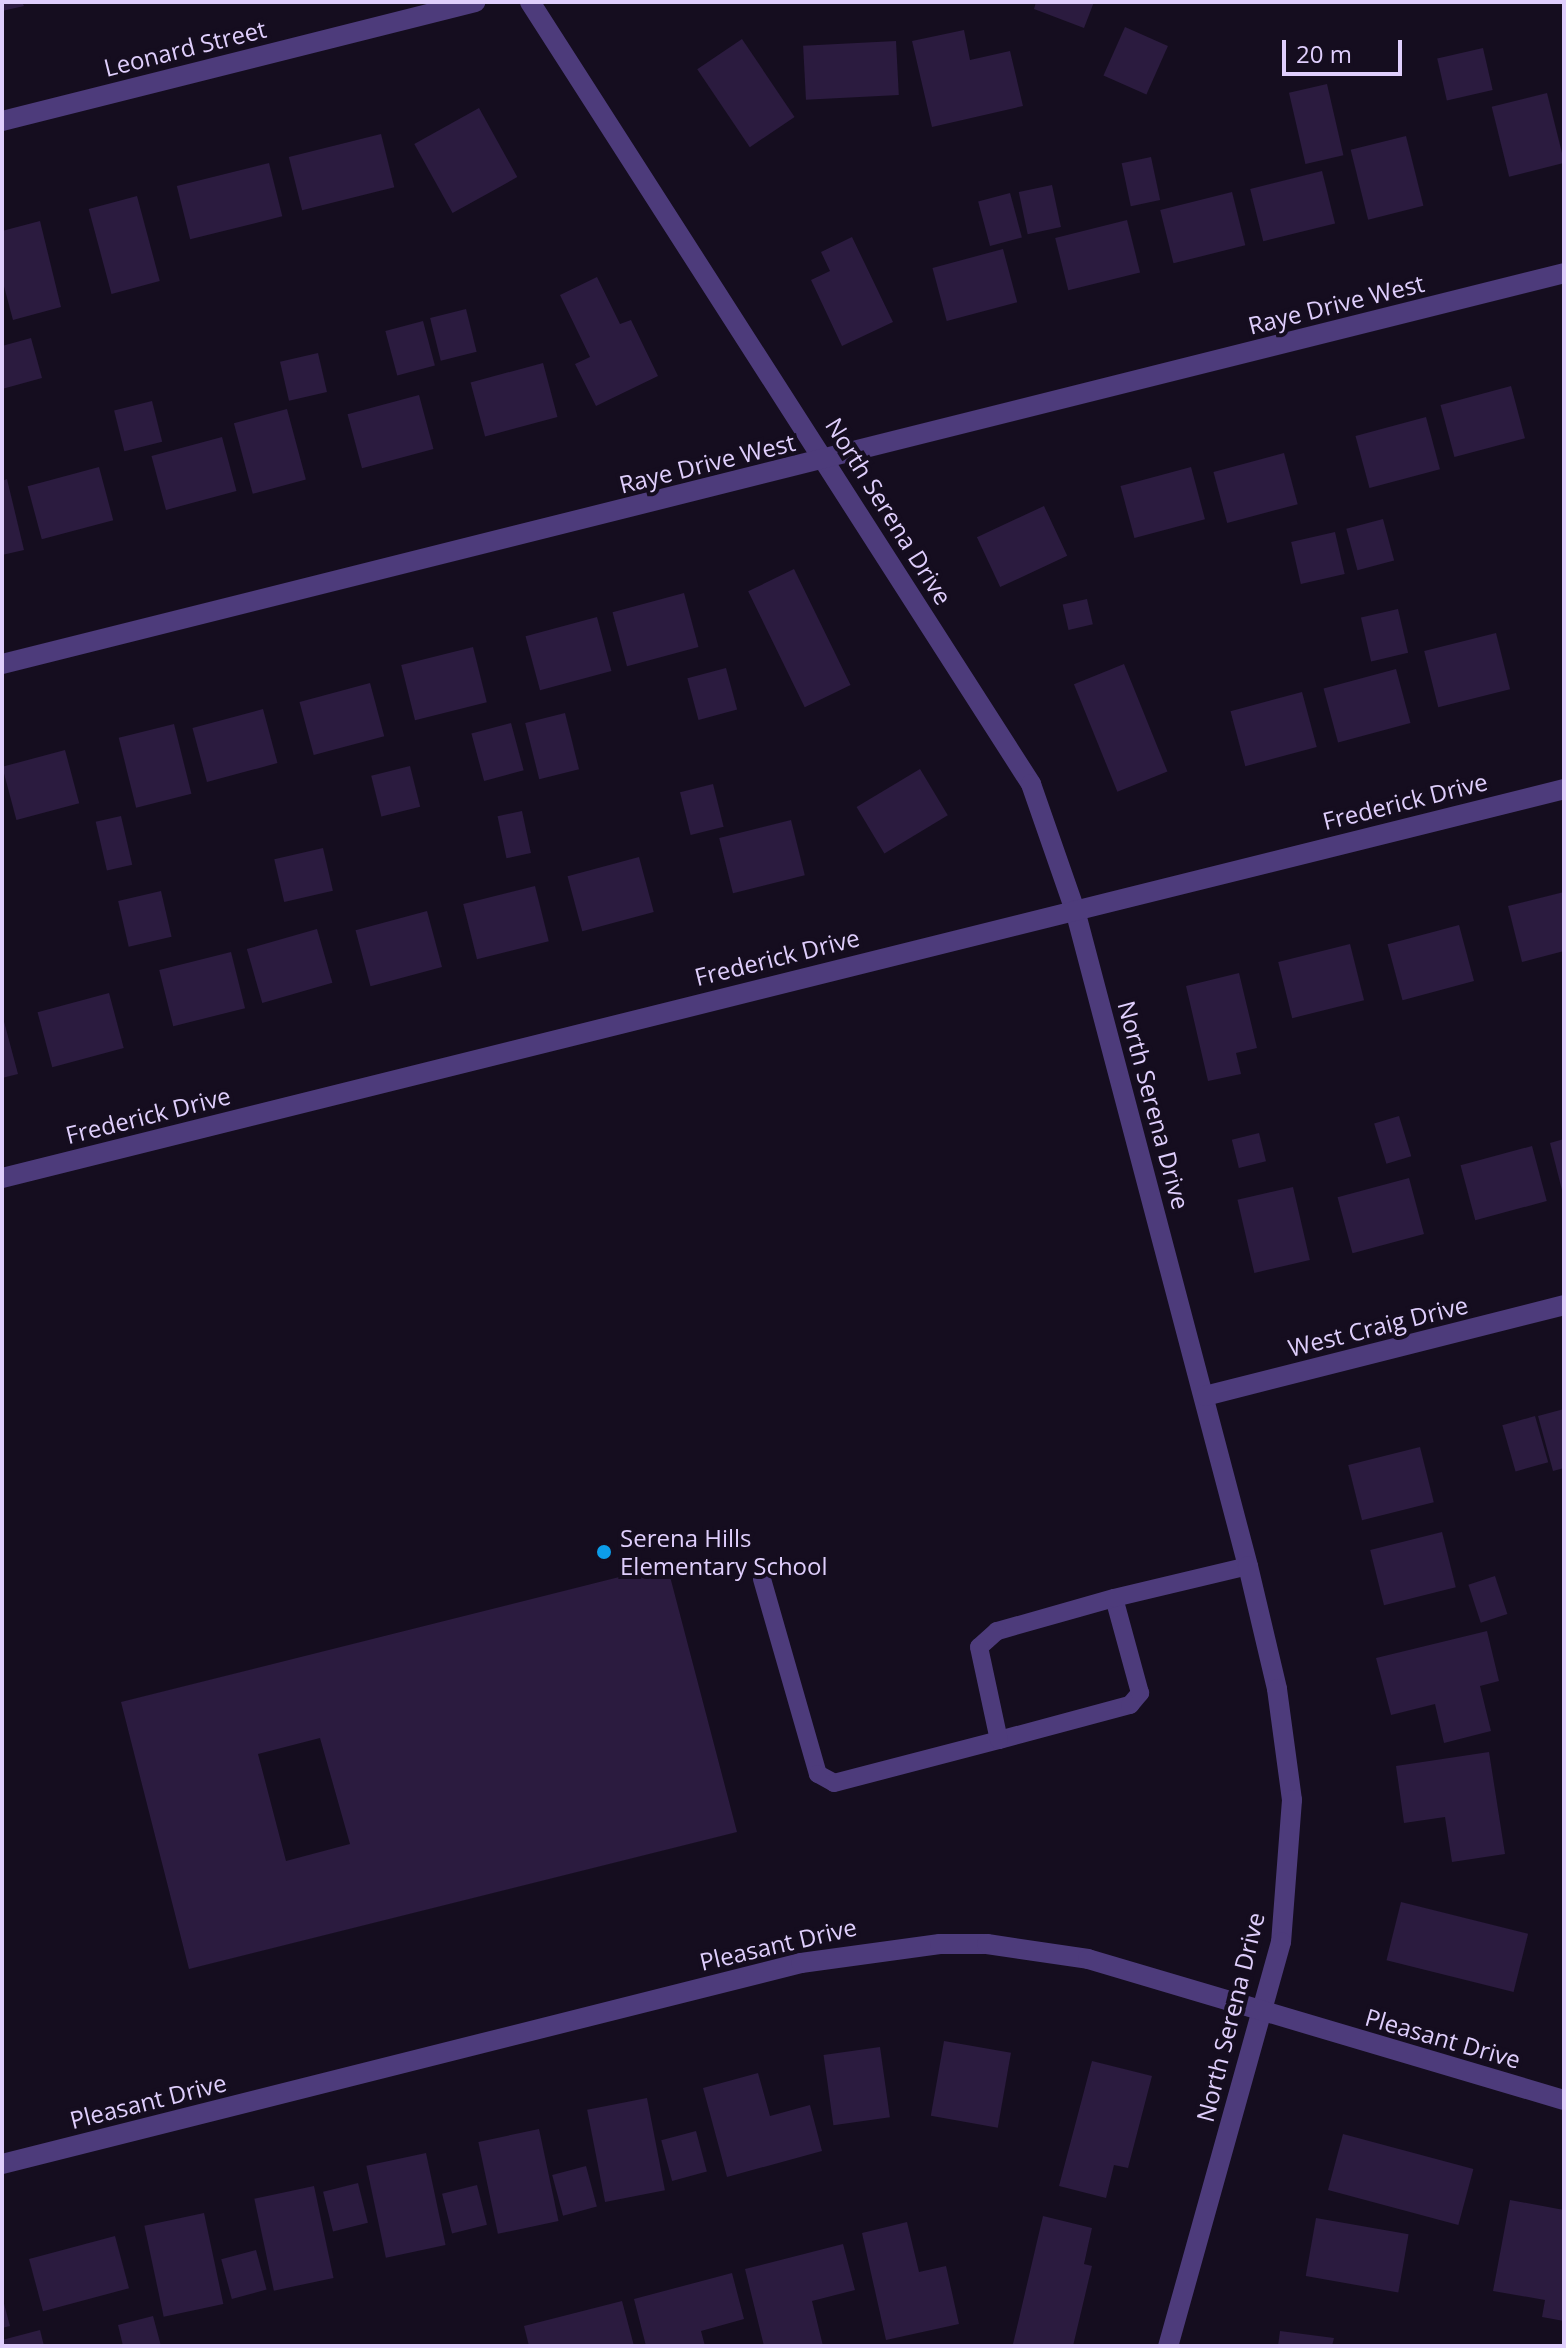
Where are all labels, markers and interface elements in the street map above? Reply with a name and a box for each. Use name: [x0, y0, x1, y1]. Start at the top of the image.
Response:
street label: Leonard Street: [101, 14, 269, 82]
scale bar: [1286, 24, 1406, 74]
text: 20 m: [1296, 37, 1352, 70]
street label: Raye Drive West: [1245, 268, 1427, 340]
street label: North Serena Drive: [820, 412, 958, 610]
street label: Raye Drive West: [616, 427, 798, 499]
street label: Frederick Drive: [1320, 767, 1490, 835]
street label: Frederick Drive: [692, 923, 862, 991]
street label: North Serena Drive: [1112, 998, 1196, 1212]
street label: Frederick Drive: [63, 1081, 233, 1149]
street label: West Craig Drive: [1285, 1290, 1471, 1362]
place label: Serena Hills Elementary School: [620, 1524, 828, 1580]
marker: Serena Hills Elementary School: [595, 1543, 613, 1561]
street label: North Serena Drive: [1190, 1909, 1270, 2125]
street label: Pleasant Drive: [697, 1912, 859, 1976]
street label: Pleasant Drive: [1362, 2002, 1524, 2074]
street label: Pleasant Drive: [67, 2068, 229, 2134]

